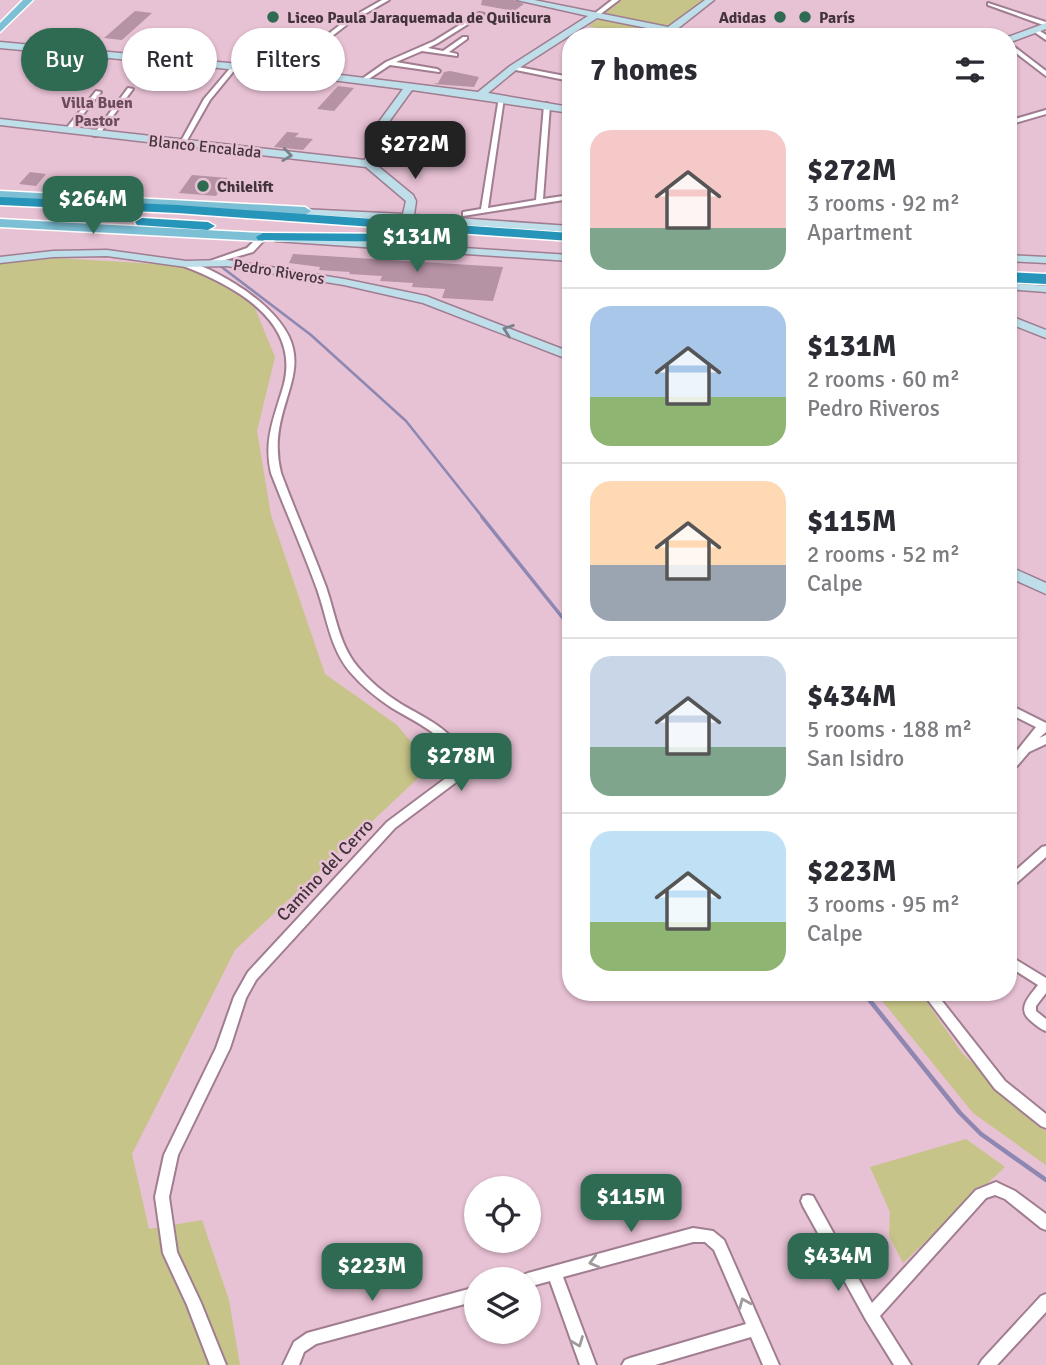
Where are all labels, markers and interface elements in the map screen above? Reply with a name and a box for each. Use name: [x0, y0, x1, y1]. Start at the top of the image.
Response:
place label: Liceo Paula Jaraquemada de Quilicura: [287, 8, 551, 28]
place label: Adidas: [719, 8, 766, 28]
place label: París: [819, 8, 855, 28]
marker: Liceo Paula Jaraquemada de Quilicura: [265, 9, 281, 25]
marker: Adidas: [772, 9, 788, 25]
marker: París: [797, 9, 813, 25]
chip: Buy: [21, 28, 108, 91]
chip: Rent: [122, 28, 217, 91]
chip: Filters: [231, 28, 345, 91]
icon: filters: [951, 51, 989, 89]
text: 7 homes: [590, 52, 697, 89]
district label: Villa Buen Pastor: [61, 93, 133, 131]
pin: $272M: [366, 122, 464, 181]
text: $272M: [381, 129, 449, 158]
street label: Blanco Encalada: [147, 131, 262, 163]
one-way arrow: [281, 147, 293, 162]
text: $272M: [807, 152, 897, 189]
icon: home: [646, 158, 730, 242]
pin: $264M: [44, 176, 142, 236]
place label: Chilelift: [217, 177, 273, 197]
marker: Chilelift: [195, 178, 211, 194]
text: $264M: [59, 184, 127, 213]
text: 3 rooms · 92 m²: [807, 189, 960, 218]
pin: $131M: [368, 215, 466, 274]
text: Apartment: [807, 218, 912, 247]
text: $131M: [383, 222, 451, 251]
street label: Pedro Riveros: [232, 255, 326, 289]
one-way arrow: [502, 324, 514, 338]
text: $131M: [807, 328, 897, 365]
icon: home: [646, 334, 730, 418]
text: 2 rooms · 60 m²: [807, 365, 960, 394]
text: Pedro Riveros: [807, 394, 940, 423]
text: $115M: [807, 503, 897, 540]
icon: home: [646, 509, 730, 593]
text: 2 rooms · 52 m²: [807, 540, 960, 569]
text: Calpe: [807, 569, 863, 598]
text: $434M: [807, 678, 897, 715]
icon: home: [646, 684, 730, 768]
text: 5 rooms · 188 m²: [807, 715, 972, 744]
pin: $278M: [412, 734, 510, 793]
text: $278M: [427, 741, 495, 770]
text: San Isidro: [807, 744, 904, 773]
street label: Camino del Cerro: [272, 814, 378, 926]
text: $223M: [807, 853, 897, 890]
icon: home: [646, 859, 730, 943]
text: 3 rooms · 95 m²: [807, 890, 960, 919]
text: Calpe: [807, 919, 863, 948]
pin: $115M: [582, 1174, 680, 1234]
map controls: [464, 1176, 541, 1344]
button: locate: [464, 1176, 541, 1253]
text: $115M: [597, 1182, 665, 1211]
pin: $434M: [789, 1234, 887, 1293]
text: $434M: [804, 1241, 872, 1270]
pin: $223M: [323, 1244, 421, 1303]
text: $223M: [338, 1251, 406, 1280]
one-way arrow: [588, 1254, 600, 1268]
button: layers: [464, 1267, 541, 1344]
one-way arrow: [738, 1297, 752, 1309]
one-way arrow: [570, 1336, 584, 1348]

